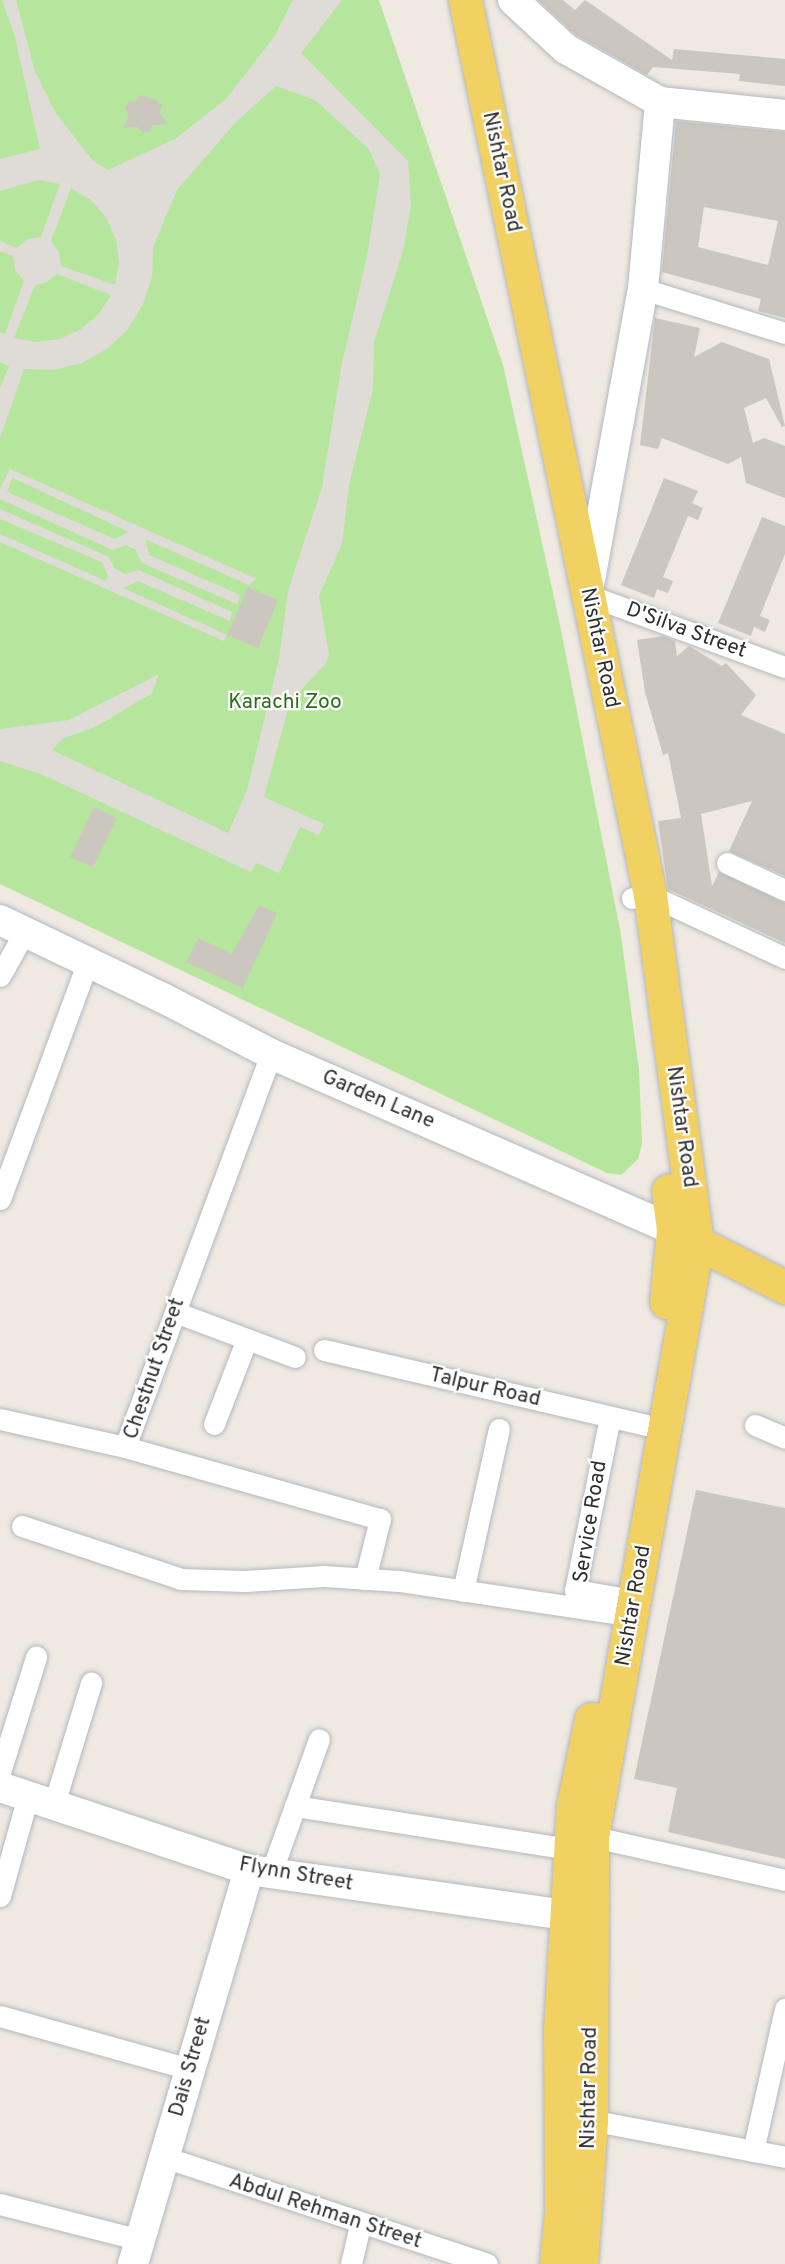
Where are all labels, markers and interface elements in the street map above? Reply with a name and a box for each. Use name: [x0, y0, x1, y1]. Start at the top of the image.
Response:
street label: Nishtar Road: [476, 110, 526, 234]
street label: Nishtar Road: [574, 586, 624, 710]
street label: D'Silva Street: [622, 598, 750, 664]
park label: Karachi Zoo: [228, 690, 342, 716]
street label: Garden Lane: [318, 1065, 438, 1135]
street label: Nishtar Road: [660, 1065, 702, 1189]
street label: Chestnut Street: [119, 1295, 191, 1443]
street label: Talpur Road: [427, 1363, 543, 1413]
street label: Service Road: [569, 1459, 613, 1585]
street label: Nishtar Road: [611, 1544, 657, 1668]
street label: Flynn Street: [237, 1853, 355, 1897]
street label: Dais Street: [165, 2014, 217, 2120]
street label: Nishtar Road: [576, 2027, 604, 2149]
street label: Abdul Rehman Street: [225, 2169, 425, 2255]

